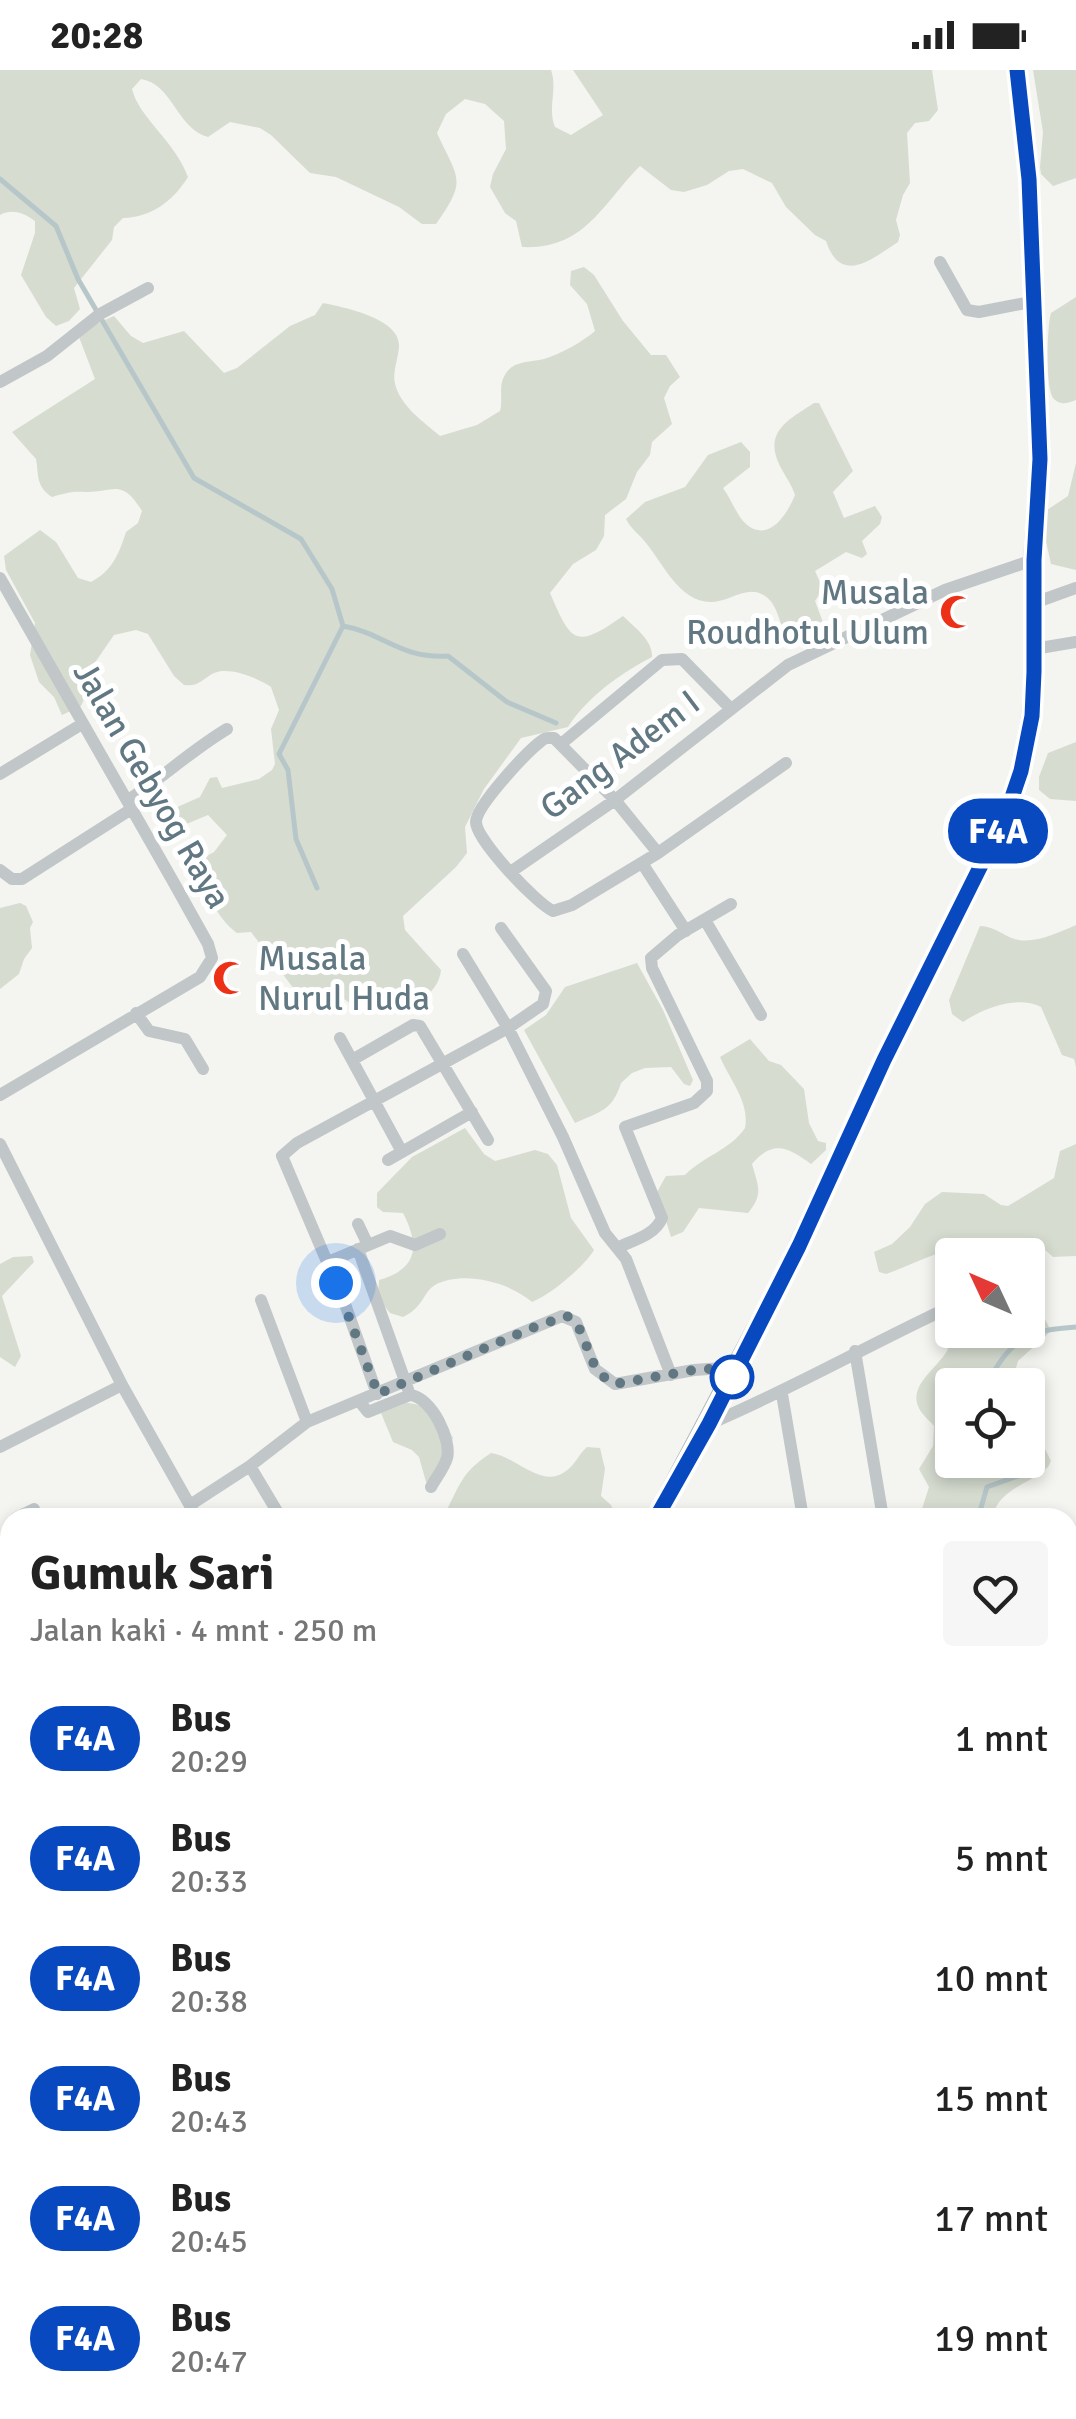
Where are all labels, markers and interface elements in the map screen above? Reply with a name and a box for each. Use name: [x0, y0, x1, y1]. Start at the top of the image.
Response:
text: 20:28: [50, 12, 143, 59]
place label: Musala Roudhotul Ulum: [686, 571, 929, 654]
mosque icon: Musala Roudhotul Ulum: [938, 593, 976, 631]
street label: Jalan Gebyog Raya: [64, 654, 240, 916]
street label: Gang Adem I: [532, 681, 708, 829]
line badge: F4A: [940, 798, 1056, 864]
text: F4A: [968, 810, 1028, 853]
place label: Musala Nurul Huda: [258, 937, 430, 1020]
mosque icon: Musala Nurul Huda: [211, 959, 249, 997]
north arrow: [935, 1238, 1045, 1348]
map controls: [935, 1238, 1045, 1478]
your location: [311, 1258, 361, 1308]
unlabelled marker: [711, 1356, 753, 1398]
button: locate: [935, 1368, 1045, 1478]
button: heart: [943, 1541, 1048, 1646]
text: Gumuk Sari: [30, 1544, 274, 1603]
text: Jalan kaki · 4 mnt · 250 m: [30, 1611, 377, 1650]
text: Bus: [170, 1695, 231, 1742]
text: 1 mnt: [955, 1715, 1048, 1762]
text: F4A: [55, 1717, 115, 1760]
text: 20:29: [170, 1742, 248, 1781]
text: Bus: [170, 1815, 231, 1862]
text: 5 mnt: [955, 1835, 1048, 1882]
text: F4A: [55, 1837, 115, 1880]
text: 20:33: [170, 1862, 248, 1901]
text: Bus: [170, 1935, 231, 1982]
text: 10 mnt: [934, 1955, 1048, 2002]
text: F4A: [55, 1957, 115, 2000]
text: 20:38: [170, 1982, 248, 2021]
text: Bus: [170, 2055, 231, 2102]
text: 15 mnt: [934, 2075, 1048, 2122]
text: F4A: [55, 2077, 115, 2120]
text: 20:43: [170, 2102, 248, 2141]
text: Bus: [170, 2175, 231, 2222]
text: 17 mnt: [934, 2195, 1048, 2242]
text: F4A: [55, 2197, 115, 2240]
text: 20:45: [170, 2222, 248, 2261]
text: Bus: [170, 2295, 231, 2342]
text: 19 mnt: [934, 2315, 1048, 2362]
text: F4A: [55, 2317, 115, 2360]
text: 20:47: [170, 2342, 248, 2381]

